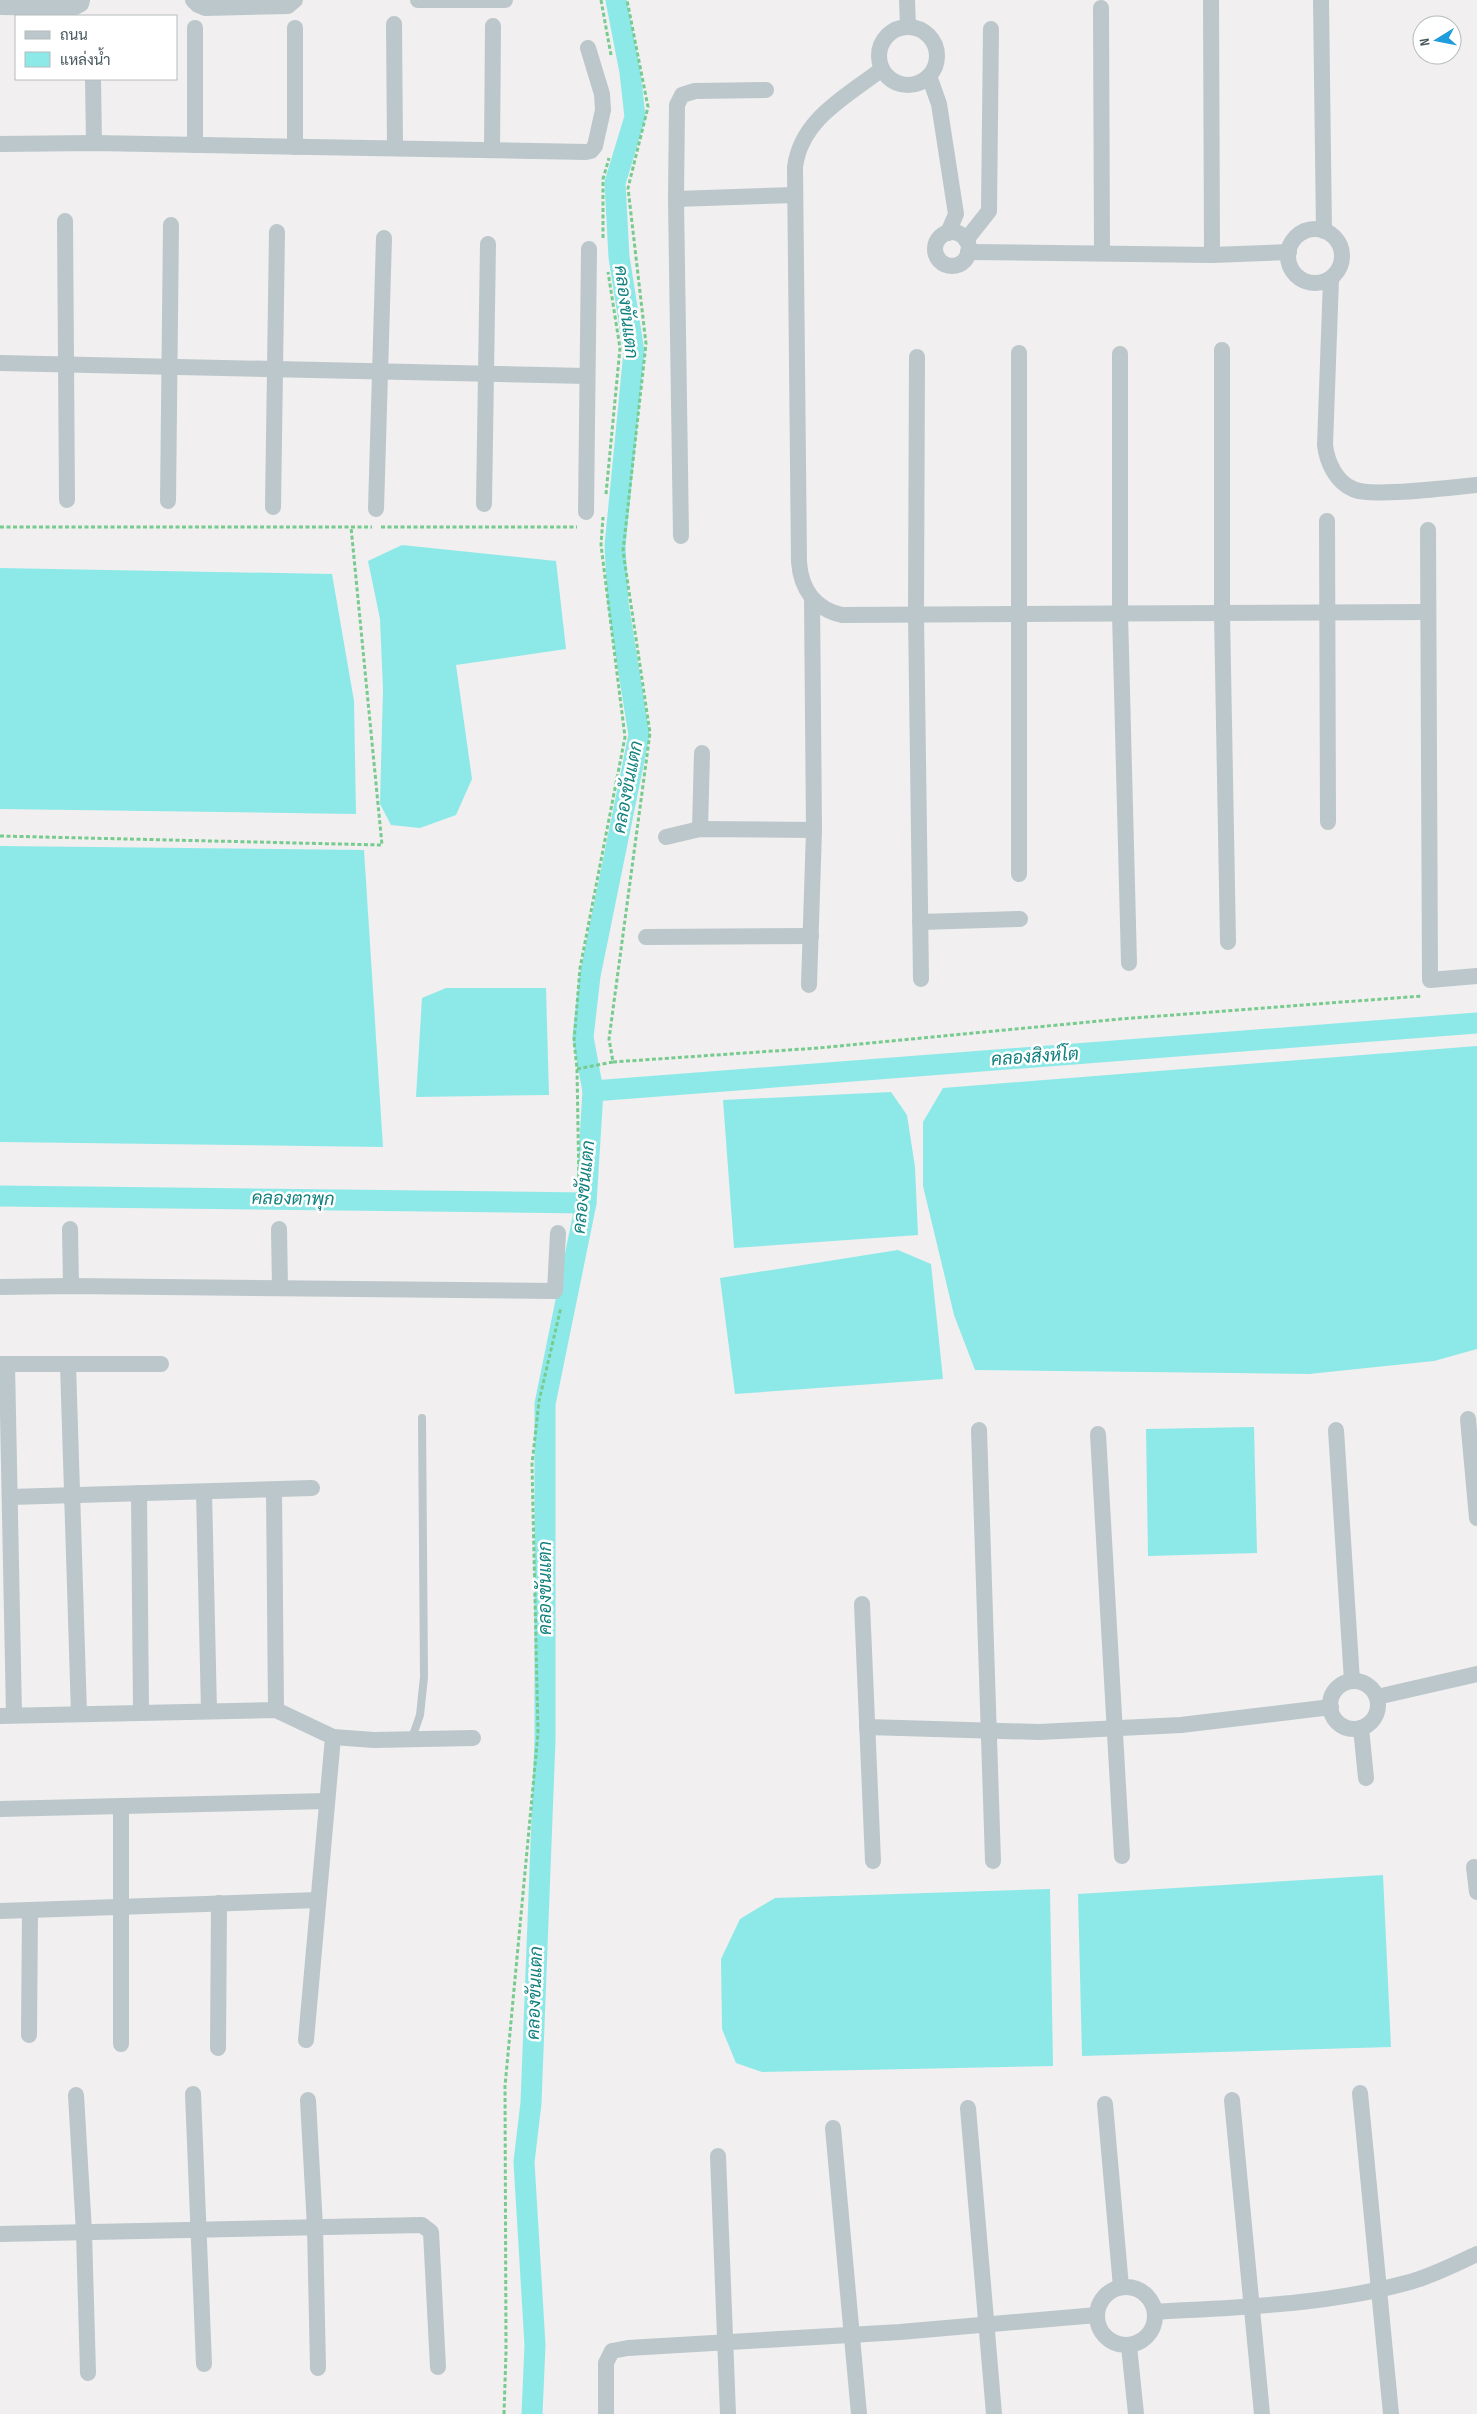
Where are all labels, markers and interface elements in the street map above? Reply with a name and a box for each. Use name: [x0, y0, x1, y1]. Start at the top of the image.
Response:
legend: [15, 15, 178, 80]
north arrow: [1412, 15, 1462, 65]
text: ถนน: [60, 26, 88, 45]
text: N: [1416, 37, 1434, 47]
text: แหล่งน้ำ: [60, 47, 111, 70]
water label: คลองขันแตก: [610, 264, 643, 360]
water label: คลองขันแตก: [608, 739, 647, 835]
water label: คลองสิงห์โต: [990, 1040, 1080, 1071]
water label: คลองขันแตก: [568, 1139, 599, 1235]
water label: คลองตาพุก: [251, 1188, 335, 1211]
water label: คลองขันแตก: [534, 1541, 556, 1635]
water label: คลองขันแตก: [522, 1946, 547, 2040]

